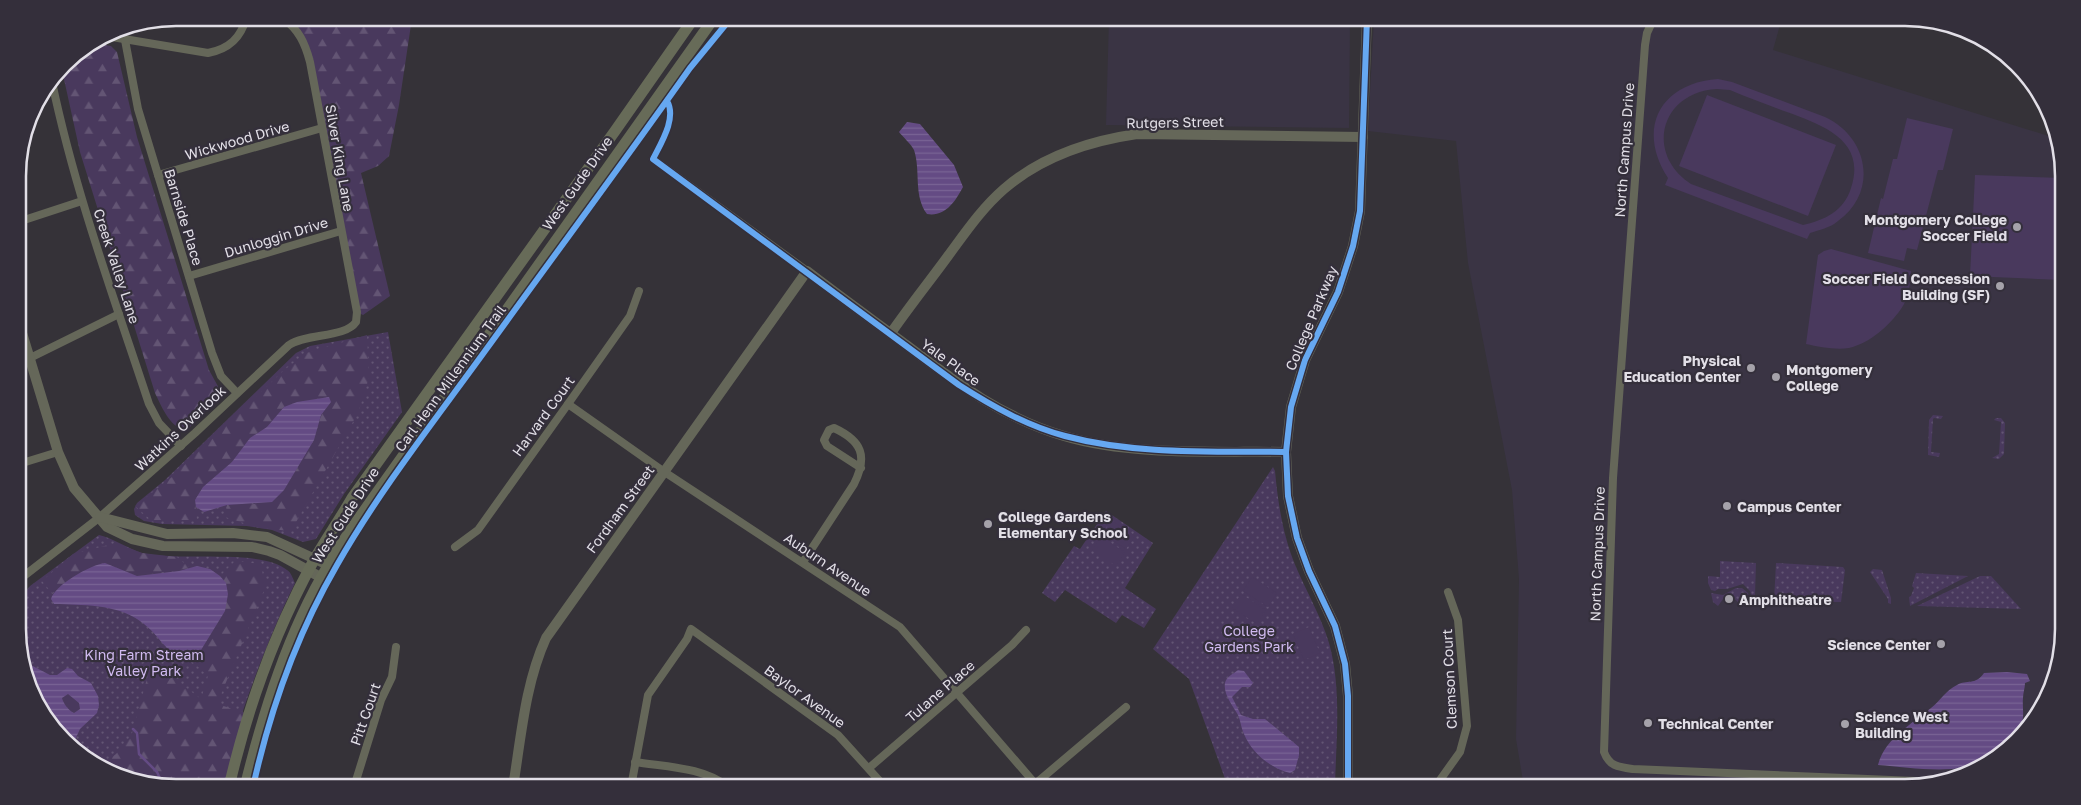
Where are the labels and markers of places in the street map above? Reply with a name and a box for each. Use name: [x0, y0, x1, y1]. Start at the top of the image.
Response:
place label: Montgomery College Soccer Field: [1864, 211, 2007, 244]
marker: Montgomery College Soccer Field: [2011, 221, 2023, 233]
place label: Soccer Field Concession Building (SF): [1822, 270, 1990, 303]
marker: Soccer Field Concession Building (SF): [1994, 280, 2006, 292]
place label: Physical Education Center: [1623, 352, 1742, 385]
place label: Montgomery College: [1786, 361, 1873, 394]
marker: Physical Education Center: [1745, 362, 1757, 374]
marker: Montgomery College: [1770, 371, 1782, 383]
place label: Campus Center: [1737, 498, 1842, 515]
marker: Campus Center: [1721, 500, 1733, 512]
place label: College Gardens Elementary School: [998, 508, 1128, 541]
marker: College Gardens Elementary School: [982, 518, 994, 530]
place label: Amphitheatre: [1739, 591, 1832, 608]
marker: Amphitheatre: [1723, 593, 1735, 605]
place label: Science Center: [1827, 636, 1932, 653]
marker: Science Center: [1935, 638, 1947, 650]
place label: Science West Building: [1855, 708, 1948, 741]
place label: Technical Center: [1658, 715, 1774, 732]
marker: Technical Center: [1642, 717, 1654, 729]
marker: Science West Building: [1839, 718, 1851, 730]

